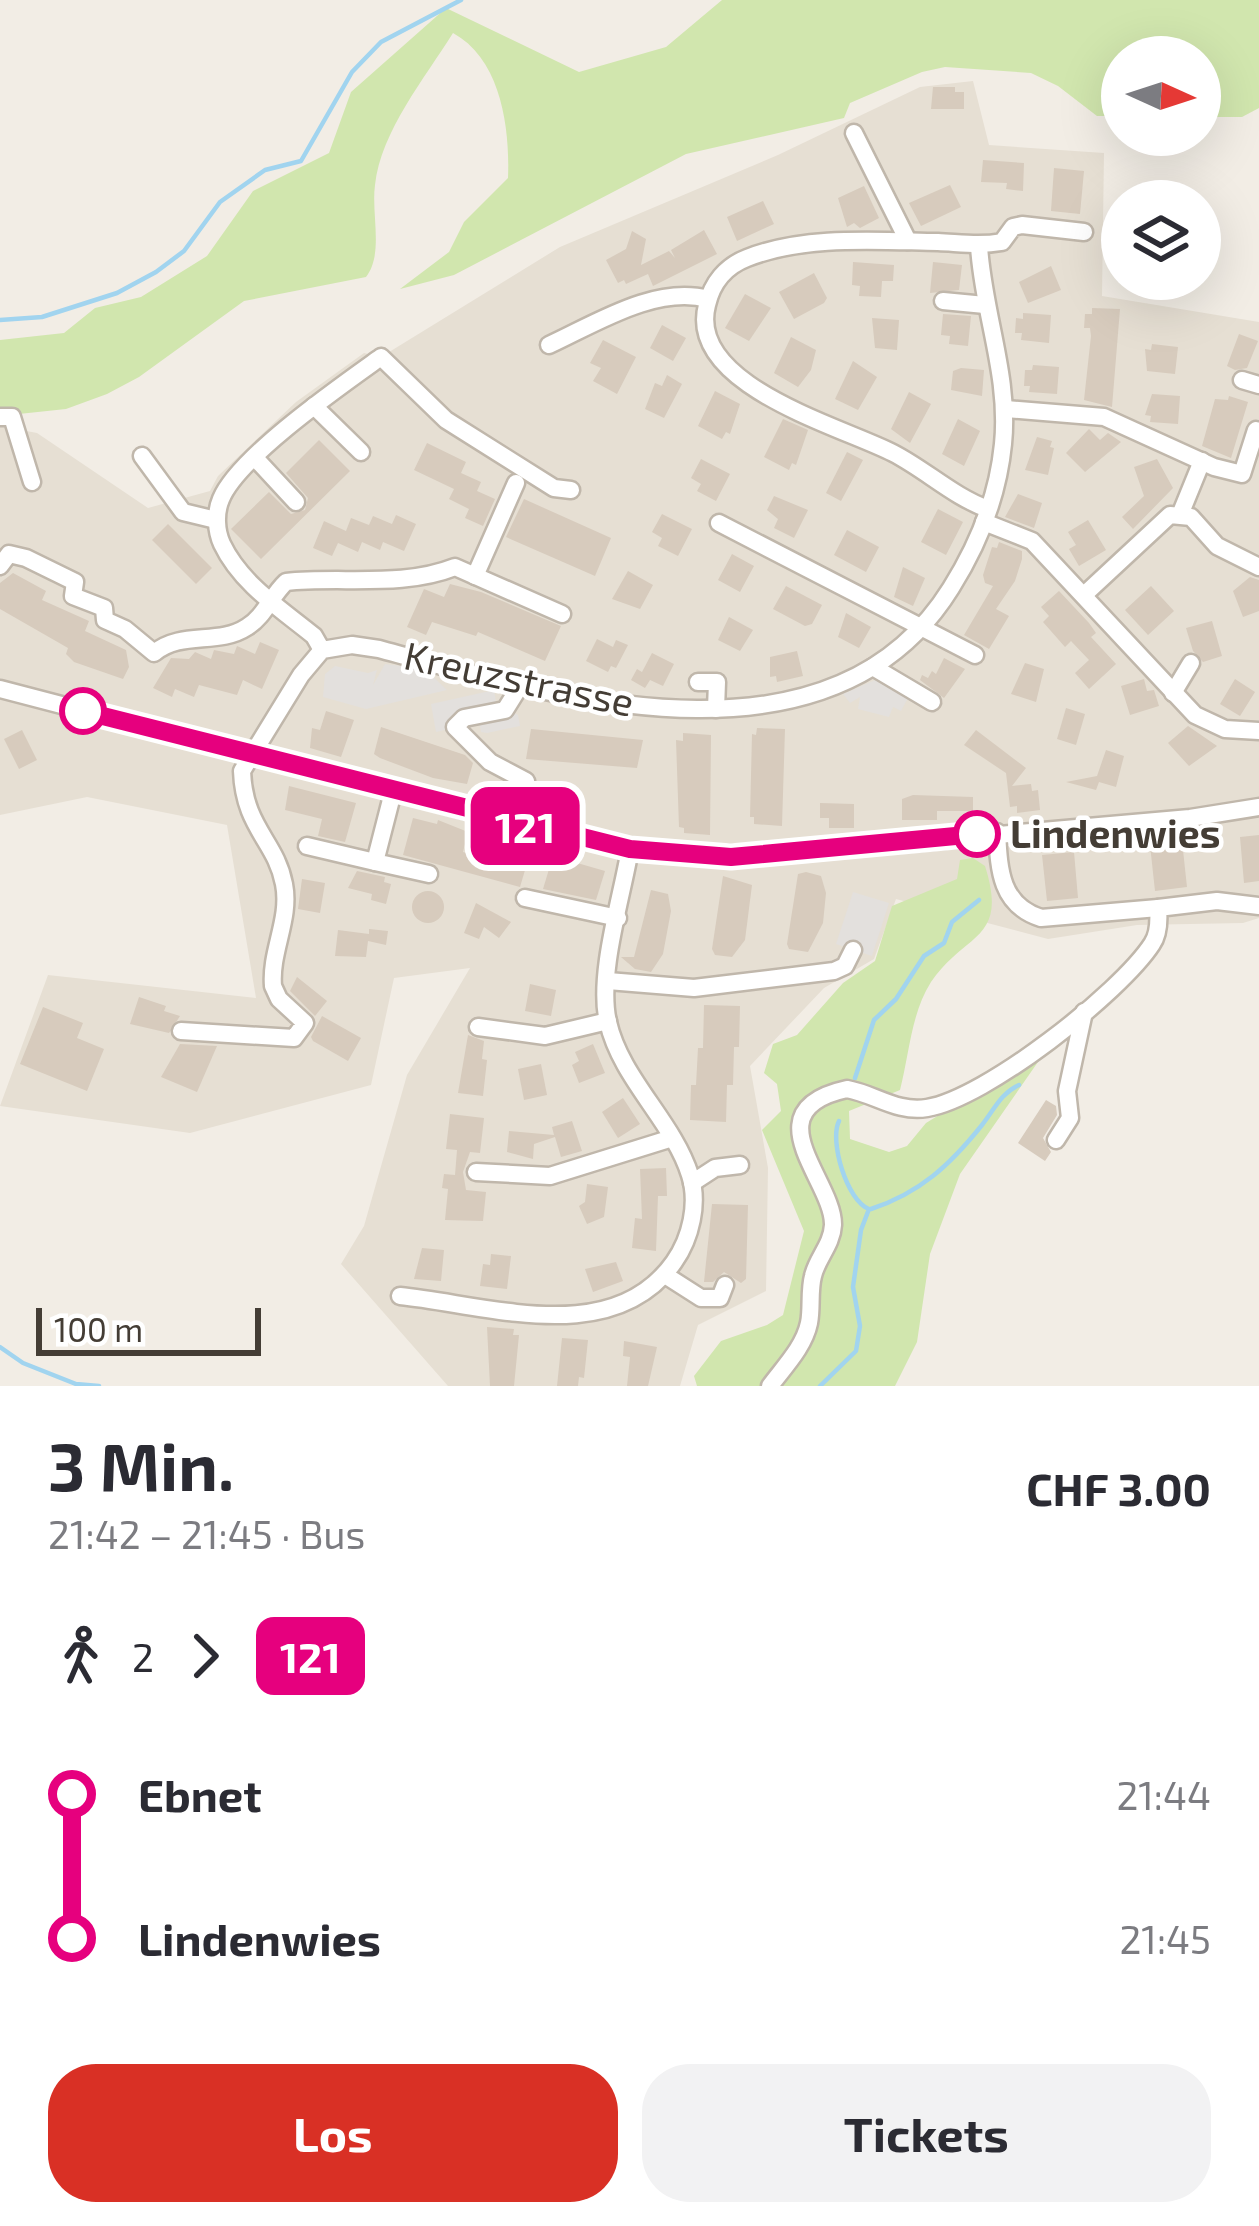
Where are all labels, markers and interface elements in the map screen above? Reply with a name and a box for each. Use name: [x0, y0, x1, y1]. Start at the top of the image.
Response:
north arrow: [1101, 36, 1221, 156]
map controls: [1101, 36, 1221, 300]
button: layers: [1101, 180, 1221, 300]
street label: Kreuzstrasse: [400, 630, 638, 725]
unlabelled marker: [61, 689, 105, 733]
line badge: 121: [456, 787, 594, 865]
text: 121: [495, 801, 555, 851]
place label: Lindenwies: [1010, 809, 1220, 856]
marker: Lindenwies: [955, 812, 999, 856]
scale bar: [36, 1302, 261, 1355]
text: 100 m: [54, 1309, 143, 1349]
text: 3 Min.: [48, 1425, 234, 1504]
text: CHF 3.00: [1026, 1461, 1211, 1515]
text: 21:42 – 21:45 · Bus: [48, 1510, 365, 1557]
icon: walk: [48, 1623, 114, 1689]
icon: forward: [172, 1623, 238, 1689]
text: 121: [280, 1631, 341, 1681]
text: 2: [132, 1633, 154, 1680]
text: Ebnet: [138, 1767, 262, 1821]
text: 21:44: [1116, 1771, 1211, 1818]
text: Lindenwies: [138, 1911, 381, 1965]
text: 21:45: [1119, 1915, 1211, 1962]
button: Los: [48, 2064, 618, 2202]
button: Tickets: [642, 2064, 1211, 2202]

